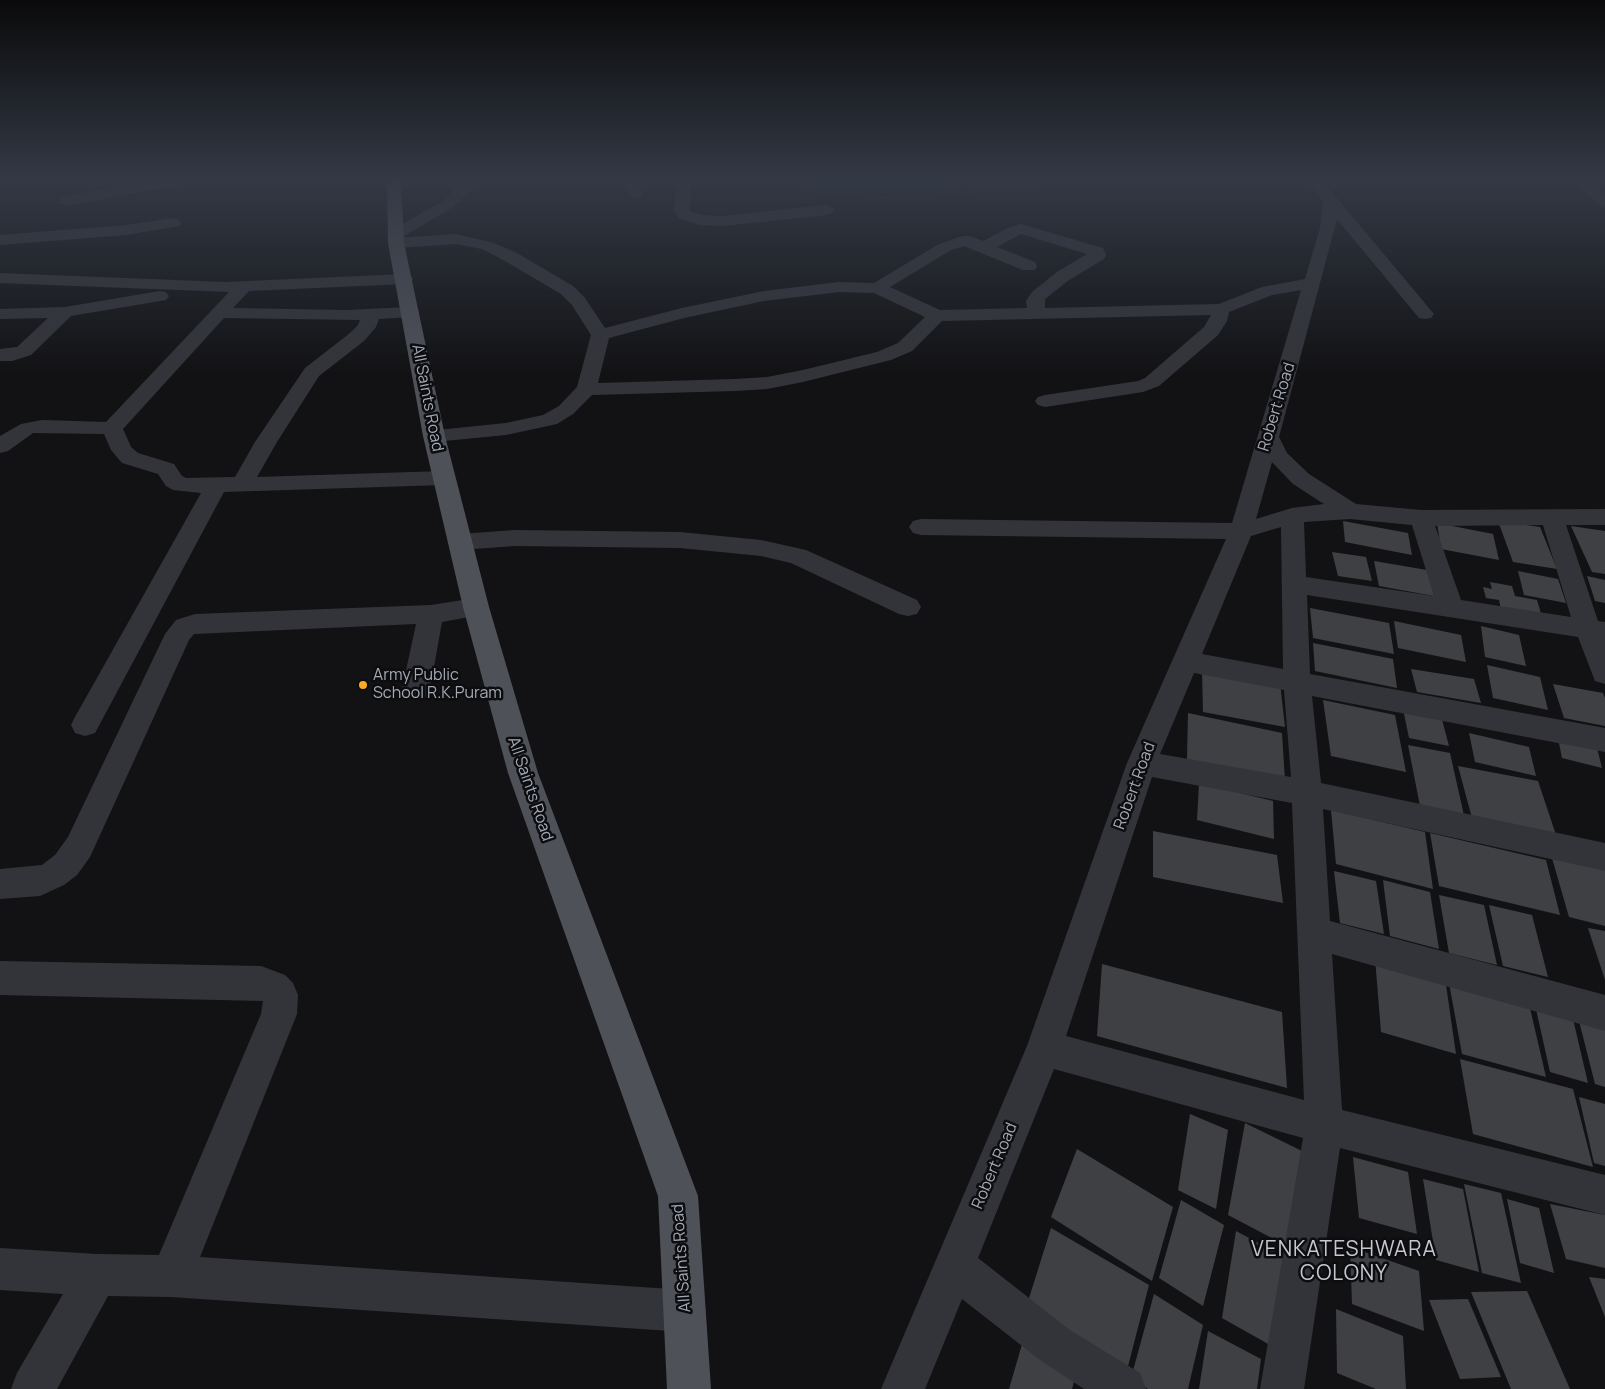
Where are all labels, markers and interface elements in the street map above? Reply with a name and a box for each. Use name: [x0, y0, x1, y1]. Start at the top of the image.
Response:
street label: All Saints Road: [407, 343, 447, 453]
street label: Robert Road: [1254, 360, 1300, 454]
place label: Army Public School R.K.Puram: [373, 666, 502, 704]
marker: Army Public School R.K.Puram: [357, 679, 369, 691]
street label: All Saints Road: [503, 734, 557, 844]
street label: Robert Road: [1110, 740, 1160, 832]
street label: Robert Road: [968, 1120, 1022, 1212]
street label: All Saints Road: [669, 1203, 695, 1313]
district label: VENKATESHWARA COLONY: [1249, 1237, 1439, 1287]

